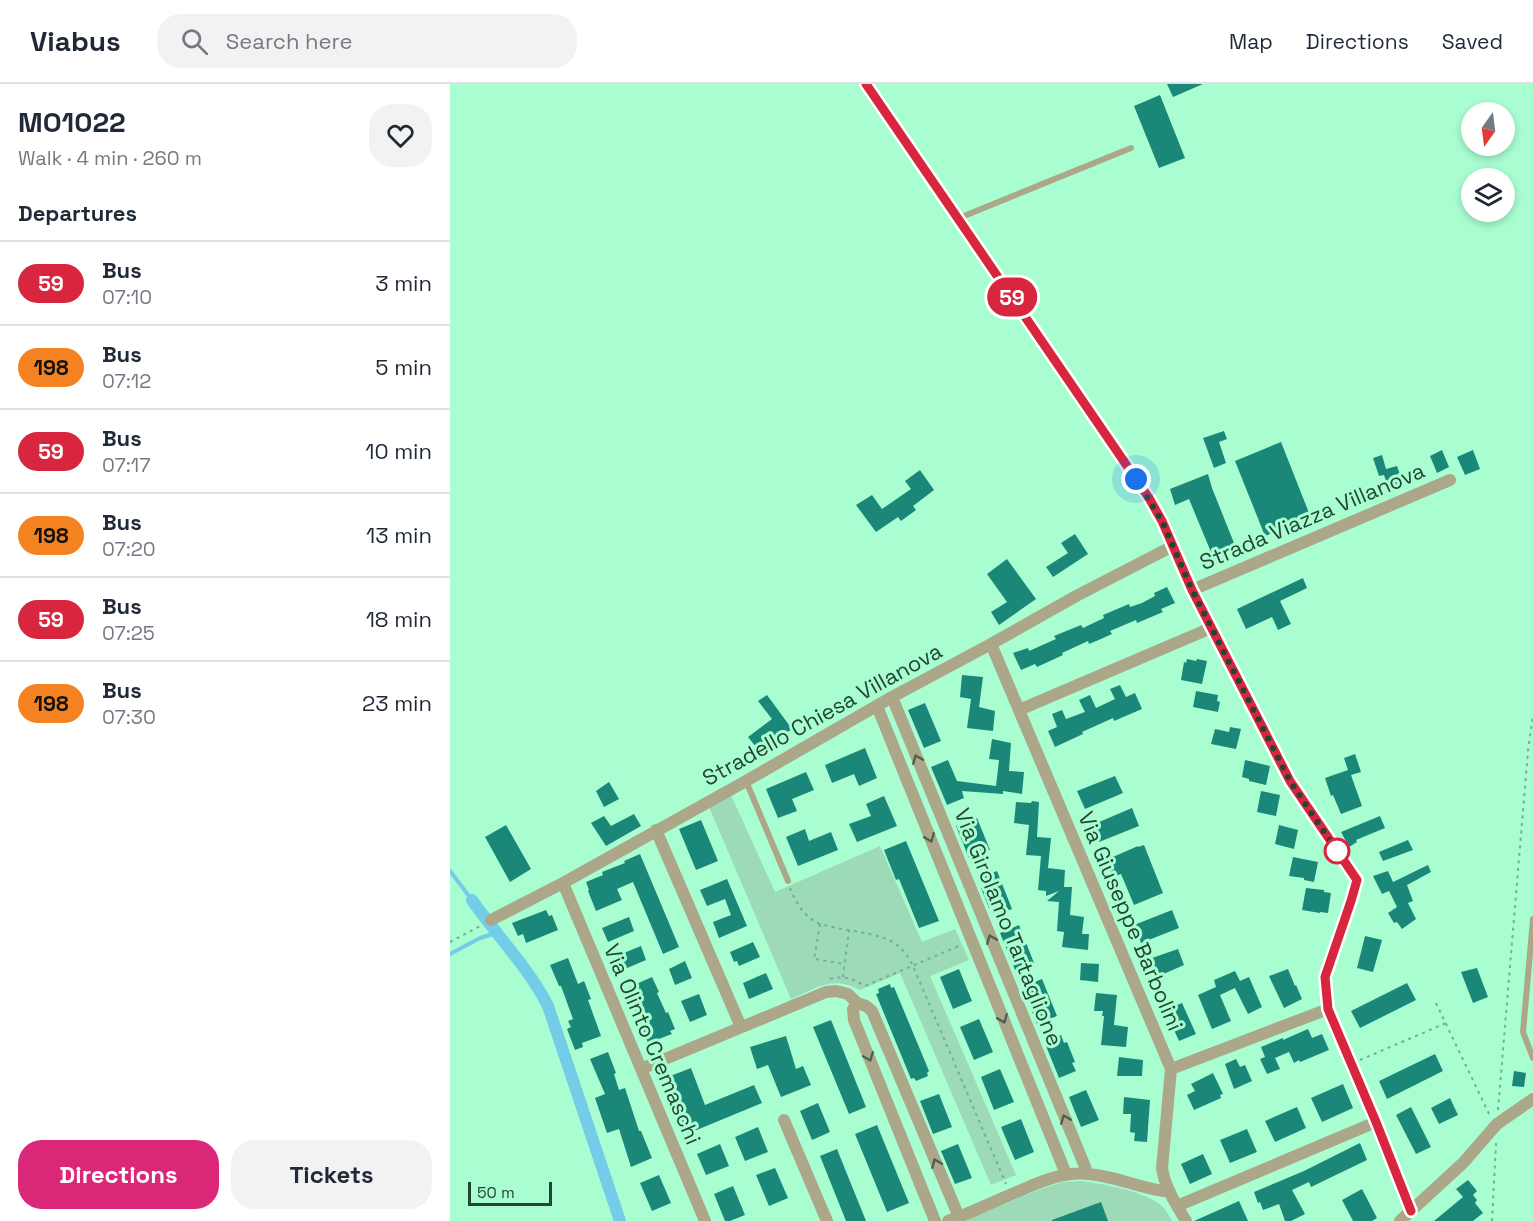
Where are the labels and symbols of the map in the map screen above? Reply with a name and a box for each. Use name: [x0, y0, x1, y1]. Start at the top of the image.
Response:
north arrow: [1461, 102, 1515, 156]
line badge: 59: [985, 278, 1039, 316]
street label: Strada Viazza Villanova: [1195, 456, 1429, 576]
your location: [1121, 464, 1151, 494]
street label: Stradello Chiesa Villanova: [697, 636, 947, 792]
one-way arrow: [912, 754, 924, 765]
street label: Via Girolamo Tartaglione: [948, 804, 1070, 1050]
street label: Via Giuseppe Barbolini: [1072, 807, 1190, 1035]
one-way arrow: [923, 832, 935, 843]
unlabelled marker: [1324, 838, 1350, 864]
one-way arrow: [986, 934, 998, 945]
street label: Via Olinto Cremaschi: [598, 940, 708, 1148]
one-way arrow: [996, 1012, 1008, 1023]
one-way arrow: [862, 1051, 874, 1062]
one-way arrow: [1060, 1115, 1072, 1126]
one-way arrow: [931, 1158, 943, 1169]
scale bar: [468, 1179, 552, 1206]

